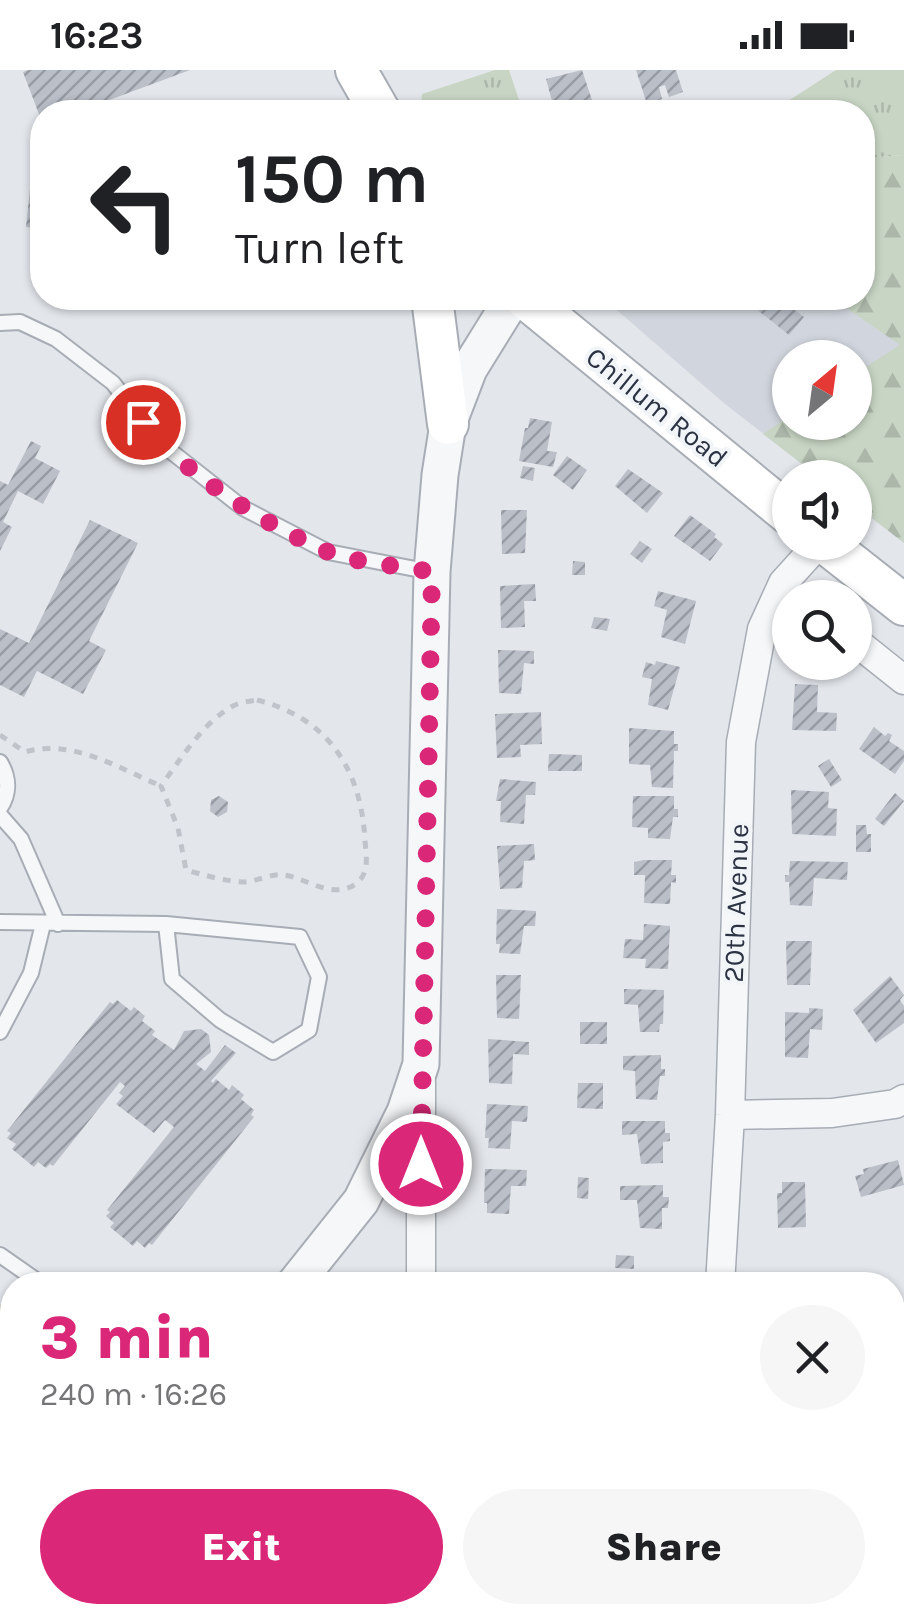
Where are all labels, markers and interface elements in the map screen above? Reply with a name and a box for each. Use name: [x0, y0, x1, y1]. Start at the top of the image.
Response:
text: 16:23: [50, 13, 143, 58]
text: 150 m: [235, 138, 429, 220]
icon: left: [70, 140, 200, 270]
text: Turn left: [235, 222, 404, 274]
street label: Chillum Road: [580, 340, 734, 474]
north arrow: [772, 340, 872, 440]
map controls: [772, 340, 872, 680]
pin: [101, 380, 186, 465]
icon: arrive: [116, 395, 171, 450]
button: sound: [772, 460, 872, 560]
button: search: [772, 580, 872, 680]
street label: 20th Avenue: [717, 823, 755, 983]
position arrow: [369, 1112, 473, 1216]
text: 3 min: [40, 1303, 213, 1373]
button: close: [760, 1305, 865, 1410]
text: 240 m · 16:26: [40, 1376, 227, 1413]
button: Exit: [40, 1489, 443, 1604]
button: Share: [463, 1489, 865, 1604]

